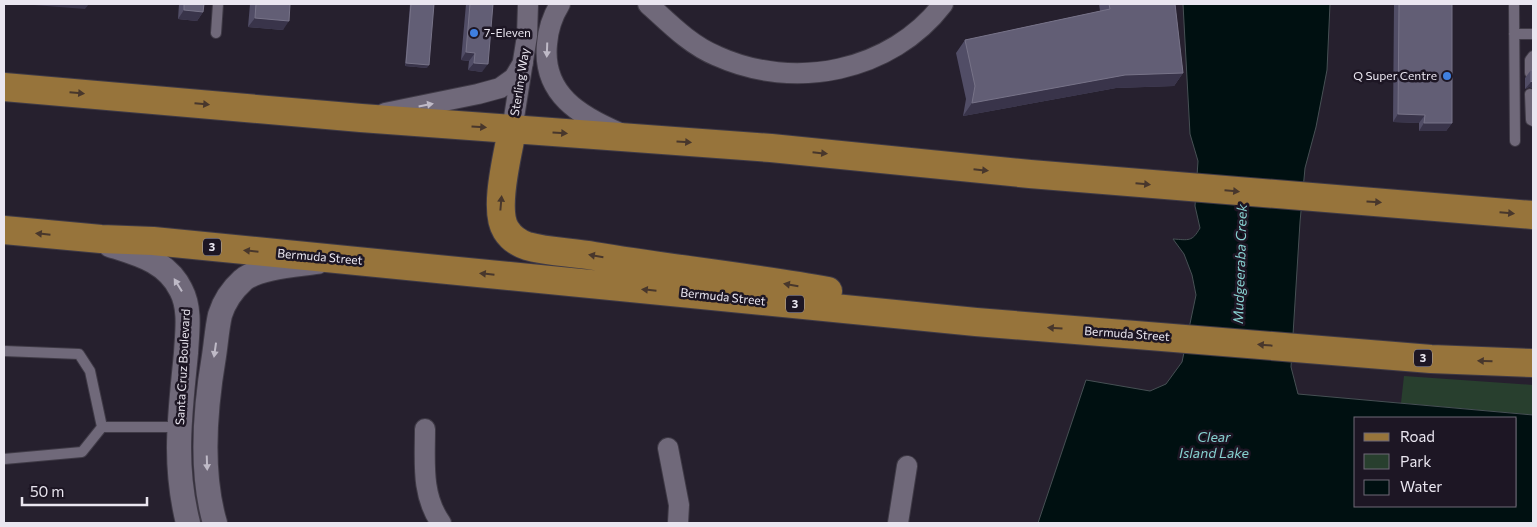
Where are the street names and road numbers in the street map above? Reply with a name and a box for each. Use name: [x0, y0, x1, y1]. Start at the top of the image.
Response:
street label: Sterling Way: [507, 47, 531, 117]
road number: 3: [203, 238, 221, 256]
street label: Bermuda Street: [277, 245, 363, 267]
street label: Bermuda Street: [680, 285, 766, 307]
road number: 3: [786, 296, 804, 312]
street label: Santa Cruz Boulevard: [172, 308, 192, 425]
street label: Bermuda Street: [1084, 323, 1170, 343]
road number: 3: [1414, 349, 1432, 366]

